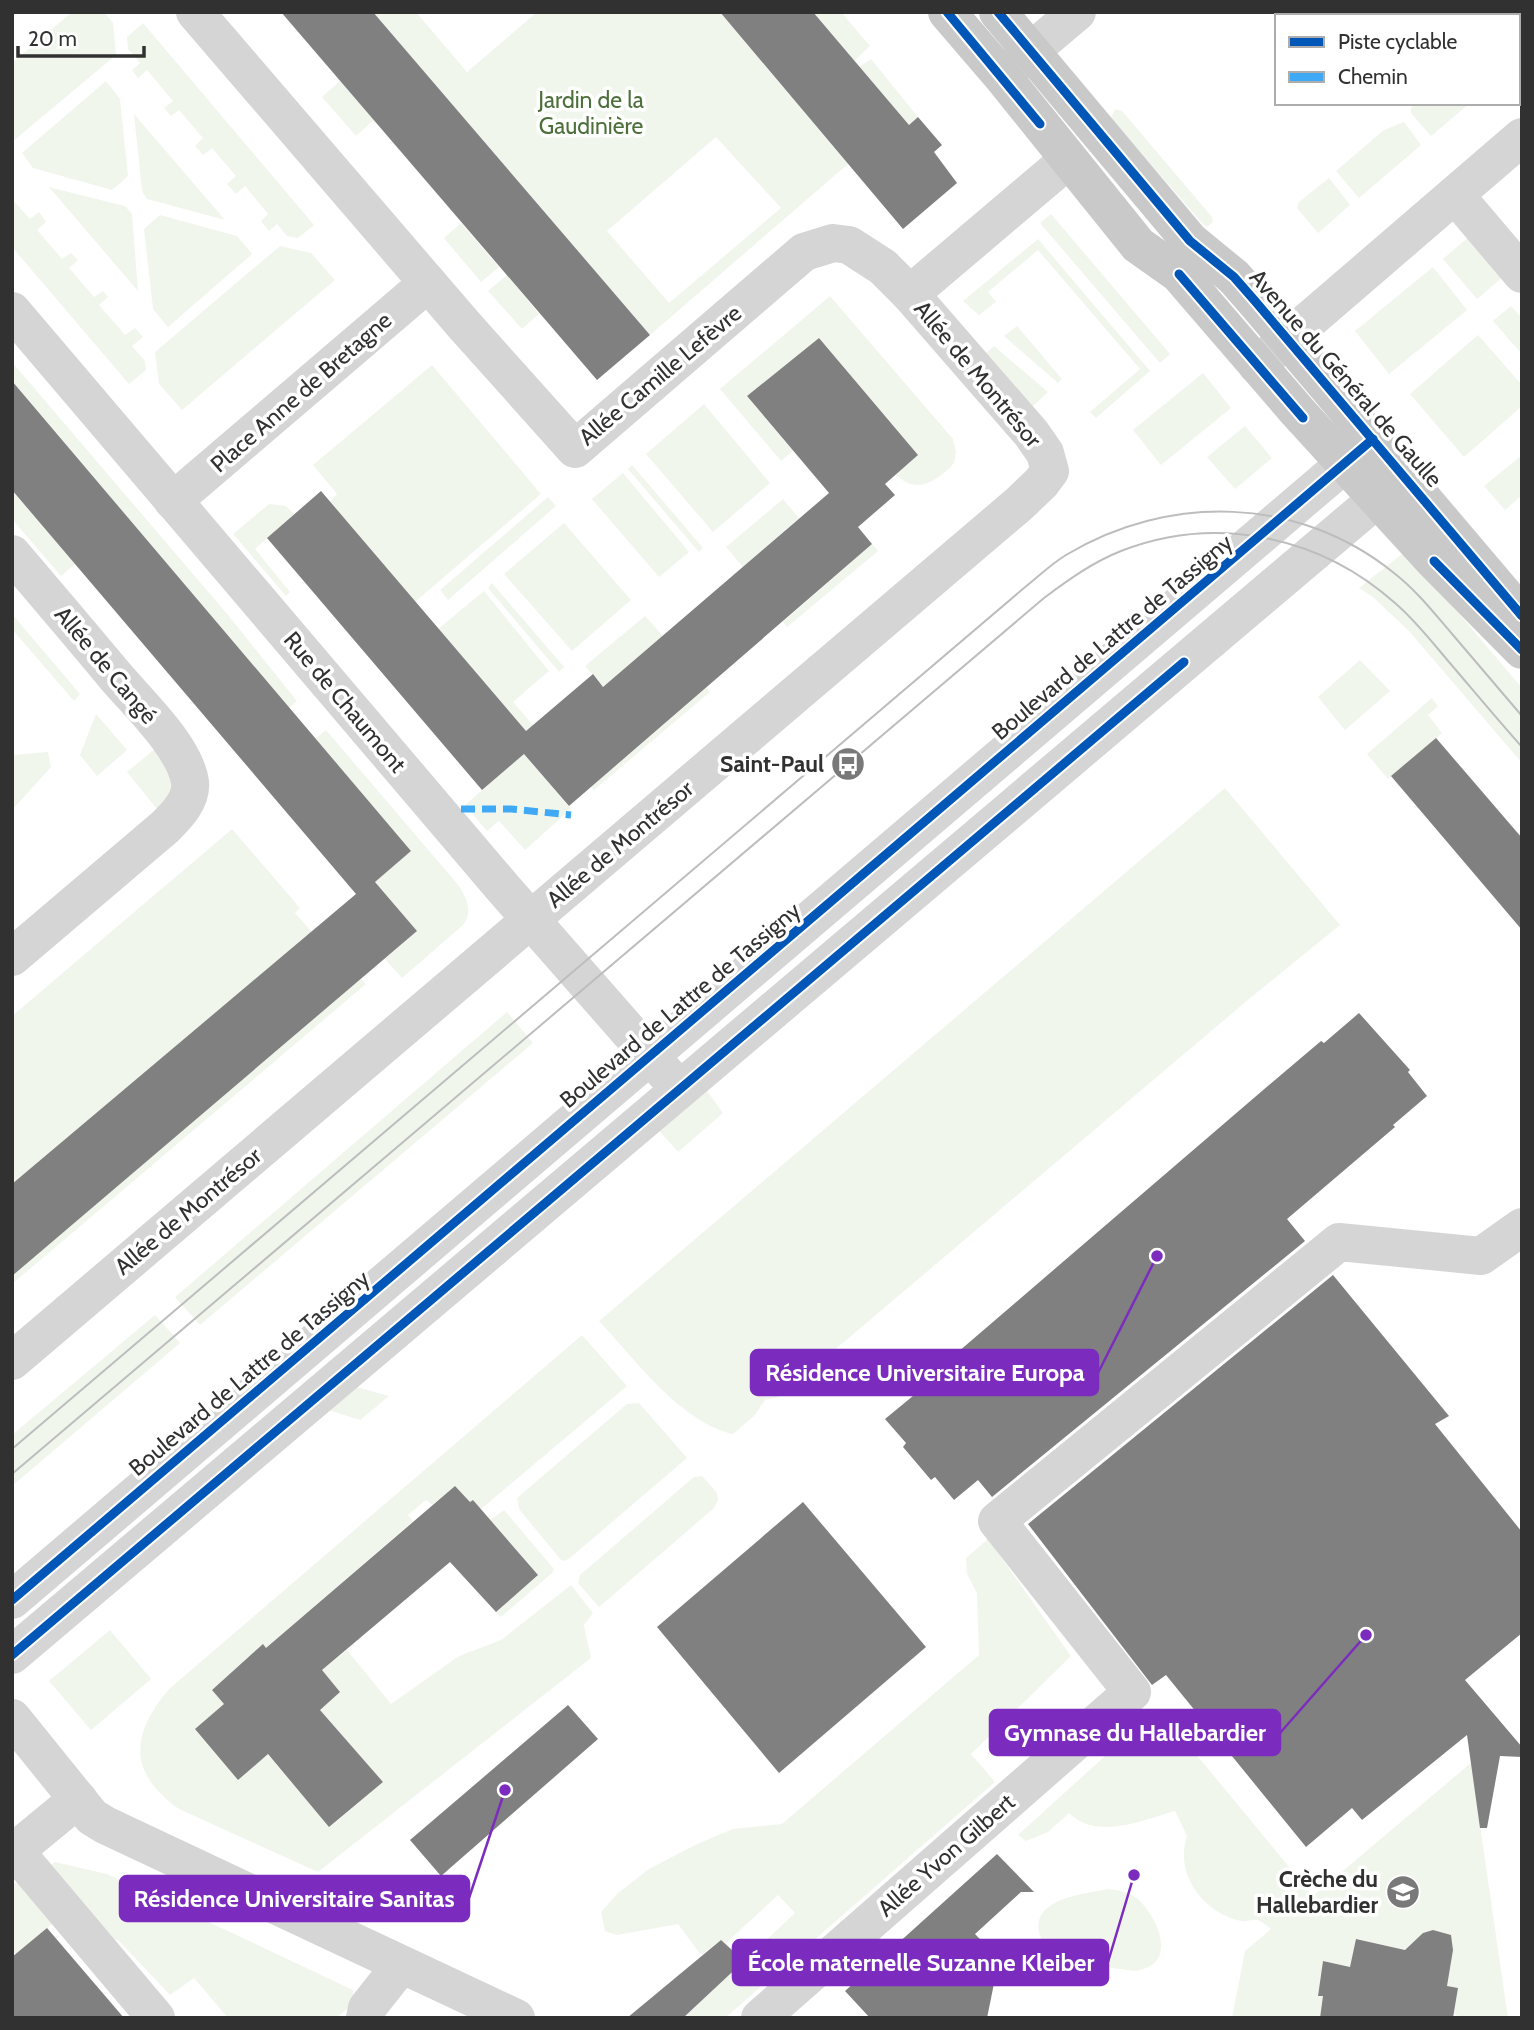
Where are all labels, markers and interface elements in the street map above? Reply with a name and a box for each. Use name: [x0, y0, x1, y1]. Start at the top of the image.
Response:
scale bar: [18, 14, 144, 58]
legend: [1275, 14, 1520, 105]
text: 20 m: [28, 26, 77, 51]
text: Piste cyclable: [1338, 29, 1458, 54]
text: Chemin: [1338, 64, 1408, 89]
park label: Jardin de la Gaudinière: [537, 86, 644, 140]
street label: Avenue du Général de Gaulle: [1244, 263, 1448, 493]
street label: Allée de Montrésor: [909, 295, 1048, 454]
street label: Allée Camille Lefèvre: [573, 299, 747, 451]
street label: Place Anne de Bretagne: [205, 306, 397, 478]
street label: Boulevard de Lattre de Tassigny: [986, 528, 1238, 746]
street label: Allée de Cangé: [49, 601, 163, 730]
street label: Rue de Chaumont: [278, 626, 412, 778]
bus stop icon: Saint-Paul: [829, 745, 867, 783]
place label: Saint-Paul: [720, 750, 824, 778]
street label: Allée de Montrésor: [541, 774, 700, 913]
street label: Boulevard de Lattre de Tassigny: [554, 896, 806, 1114]
street label: Allée de Montrésor: [109, 1141, 268, 1280]
street label: Boulevard de Lattre de Tassigny: [123, 1264, 375, 1482]
callout: Résidence Universitaire Europa: [751, 1350, 1098, 1395]
text: Résidence Universitaire Europa: [765, 1358, 1085, 1387]
callout: Gymnase du Hallebardier: [990, 1710, 1280, 1755]
text: Gymnase du Hallebardier: [1004, 1718, 1266, 1747]
street label: Allée Yvon Gilbert: [872, 1788, 1020, 1922]
place label: Crèche du Hallebardier: [1256, 1865, 1378, 1919]
school or university icon: Crèche du Hallebardier: [1384, 1873, 1422, 1911]
callout: Résidence Universitaire Sanitas: [120, 1876, 469, 1921]
text: Résidence Universitaire Sanitas: [133, 1884, 455, 1913]
callout: École maternelle Suzanne Kleiber: [733, 1940, 1108, 1985]
text: École maternelle Suzanne Kleiber: [748, 1948, 1094, 1977]

